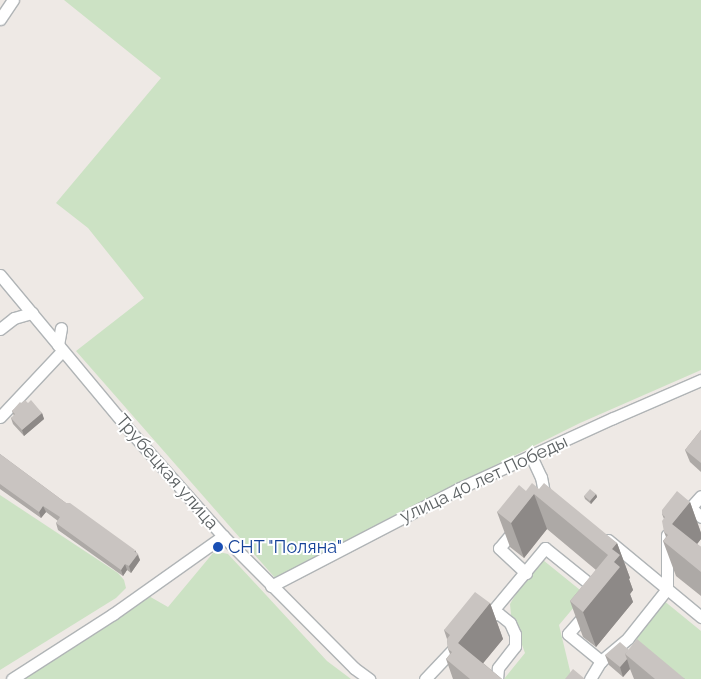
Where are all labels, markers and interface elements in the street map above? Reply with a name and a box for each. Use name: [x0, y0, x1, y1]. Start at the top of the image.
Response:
street label: Трубецкая улица: [111, 410, 223, 534]
street label: улица 40 лет Победы: [397, 431, 571, 527]
place label: СНТ "Поляна": [228, 536, 343, 558]
marker: СНТ "Поляна": [212, 541, 224, 553]

